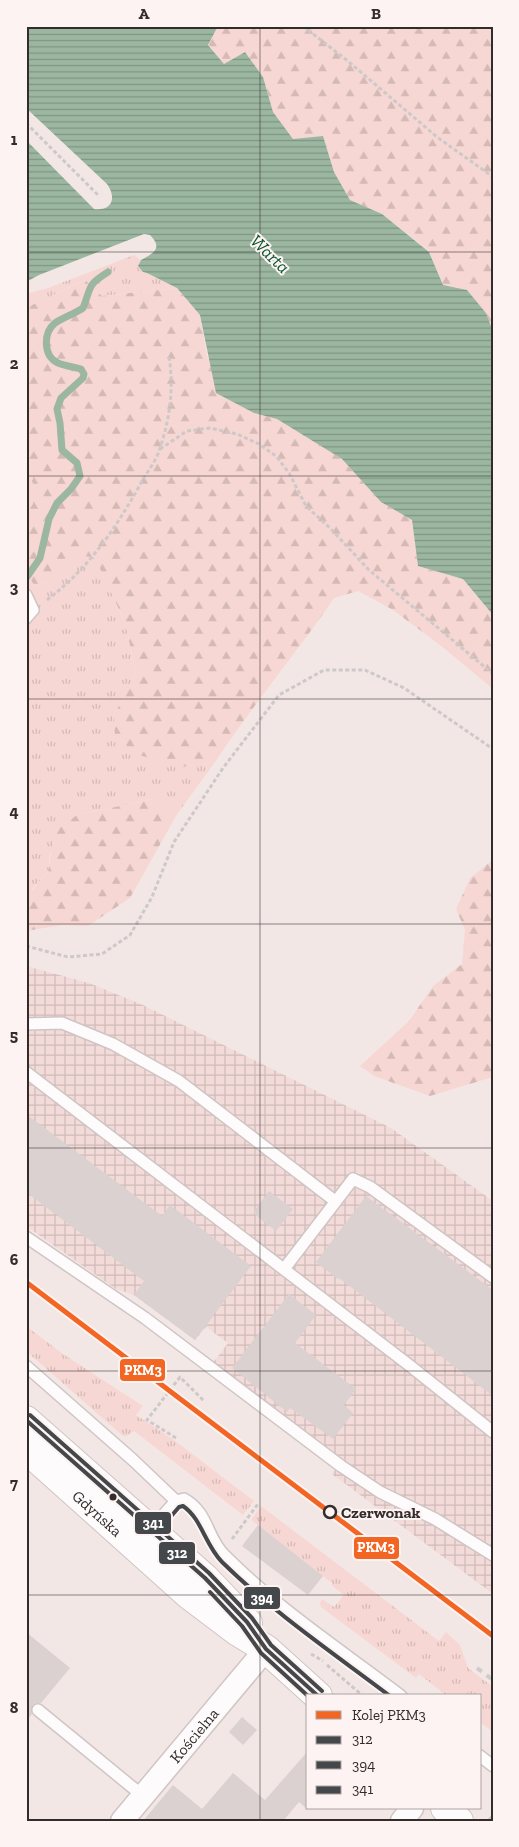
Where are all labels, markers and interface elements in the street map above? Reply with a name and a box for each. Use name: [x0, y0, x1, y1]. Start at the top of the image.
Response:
text: A: [139, 4, 150, 23]
text: B: [371, 4, 381, 23]
text: 1: [11, 130, 18, 149]
water label: Warta: [246, 230, 294, 278]
text: 2: [10, 354, 19, 373]
text: 3: [10, 578, 19, 597]
text: 4: [9, 802, 19, 821]
text: 5: [10, 1026, 18, 1045]
text: 6: [10, 1250, 19, 1269]
line badge: PKM3: [119, 1358, 166, 1382]
text: PKM3: [124, 1362, 162, 1379]
text: 7: [10, 1474, 18, 1493]
street label: Gdyńska: [69, 1486, 126, 1540]
unlabelled marker: [108, 1492, 118, 1502]
place label: Czerwonak: [341, 1503, 421, 1522]
marker: Czerwonak: [323, 1505, 337, 1519]
line badge: 341: [134, 1511, 172, 1535]
text: 341: [142, 1515, 164, 1532]
line badge: PKM3: [353, 1536, 400, 1560]
text: PKM3: [357, 1539, 395, 1556]
line badge: 312: [158, 1541, 196, 1565]
text: 312: [167, 1545, 188, 1562]
line badge: 394: [243, 1586, 281, 1610]
text: 394: [251, 1590, 273, 1607]
legend: [306, 1694, 482, 1810]
text: 8: [10, 1698, 19, 1717]
street label: Kościelna: [165, 1704, 222, 1766]
text: Kolej PKM3: [352, 1706, 426, 1724]
text: 312: [352, 1730, 373, 1748]
text: 394: [352, 1756, 375, 1774]
text: 341: [352, 1780, 373, 1798]

